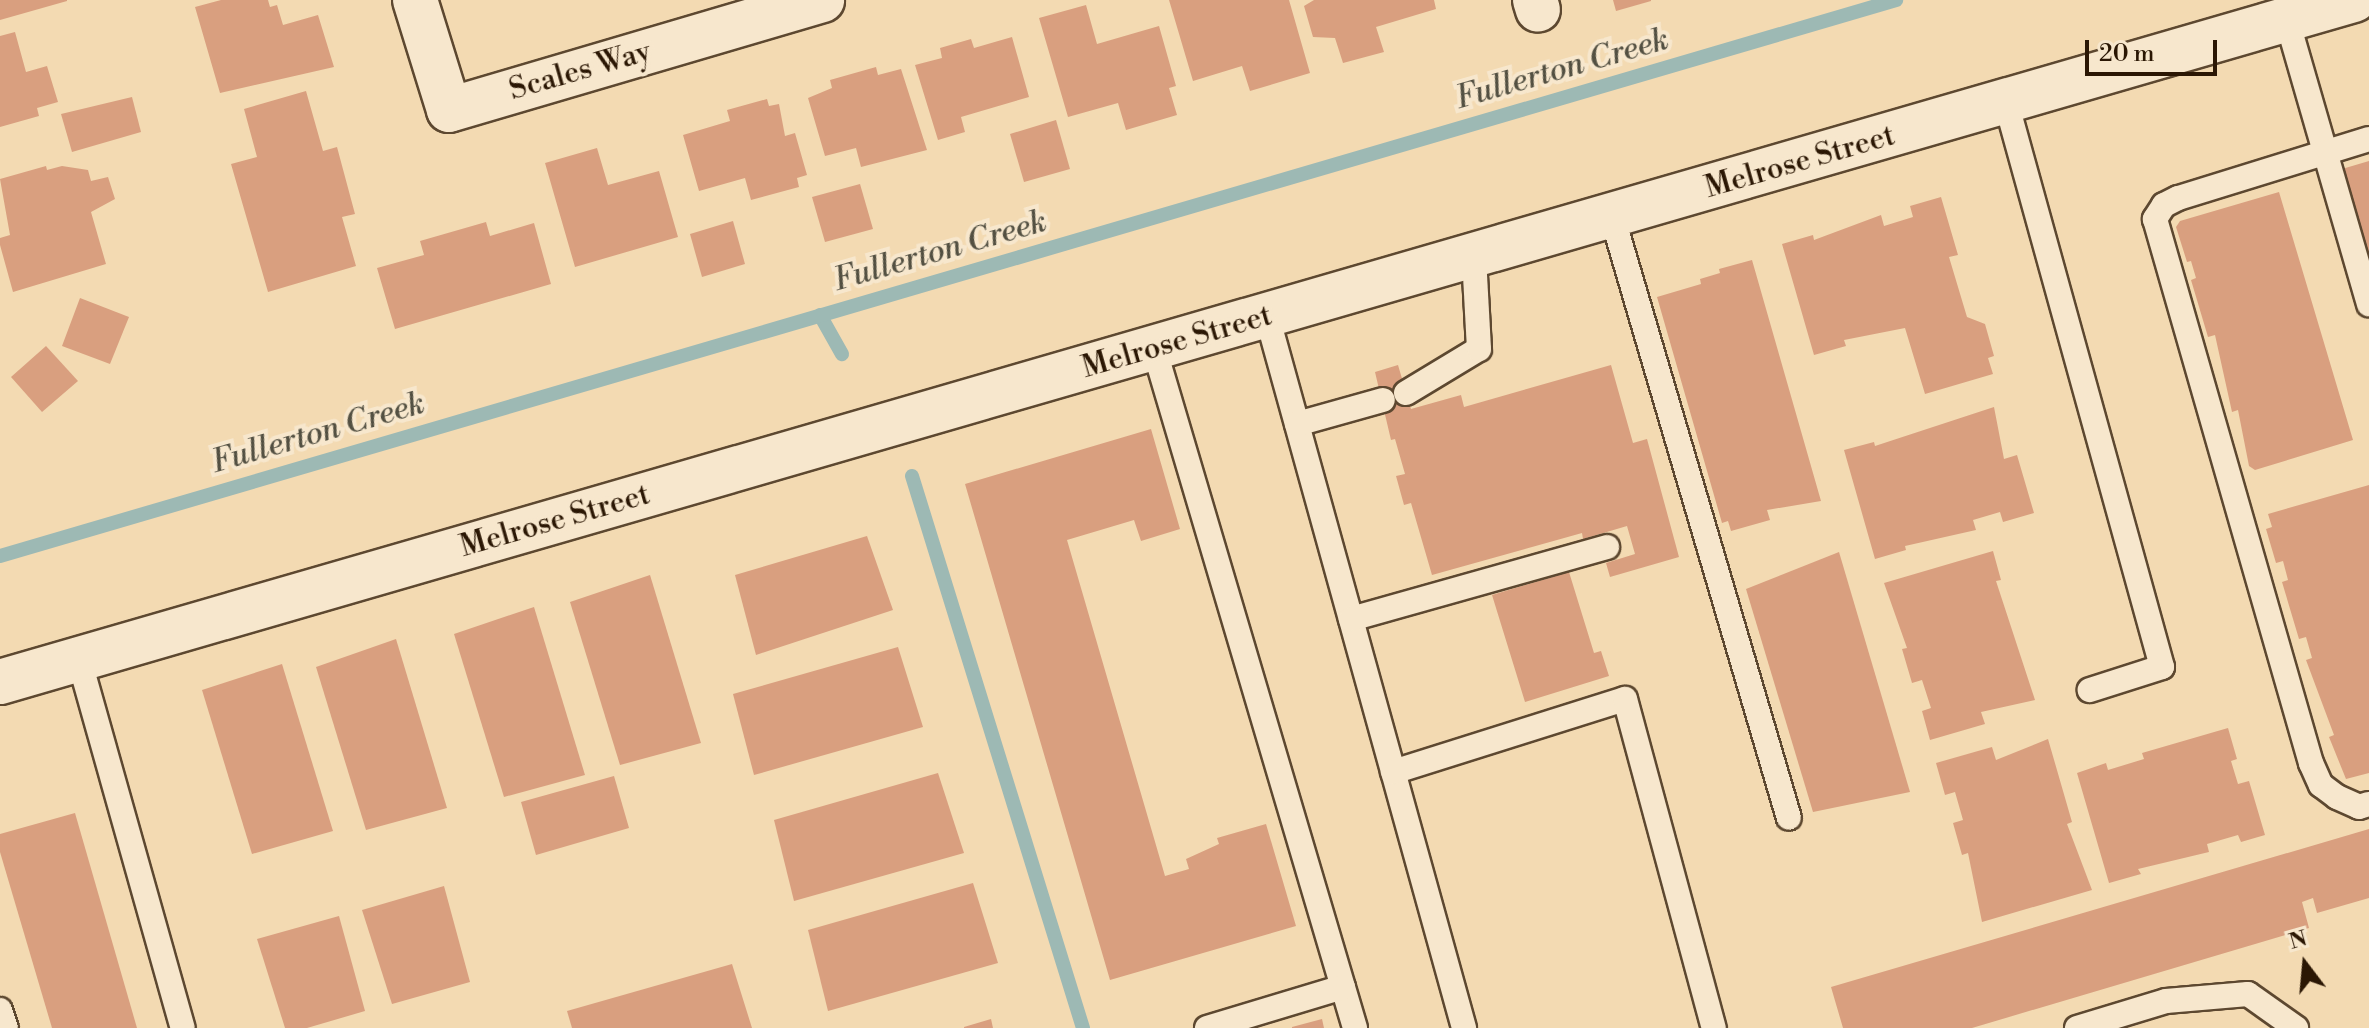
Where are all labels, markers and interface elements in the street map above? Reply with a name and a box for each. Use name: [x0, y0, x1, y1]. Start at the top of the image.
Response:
water label: Fullerton Creek: [1451, 20, 1673, 118]
scale bar: [2089, 24, 2221, 74]
street label: Scales Way: [505, 34, 655, 108]
text: 20 m: [2099, 39, 2155, 69]
street label: Melrose Street: [1701, 118, 1899, 206]
water label: Fullerton Creek: [829, 202, 1051, 300]
street label: Melrose Street: [1078, 298, 1276, 386]
water label: Fullerton Creek: [207, 384, 429, 482]
street label: Melrose Street: [456, 477, 654, 565]
north arrow: [2265, 924, 2345, 1004]
text: N: [2286, 925, 2310, 956]

